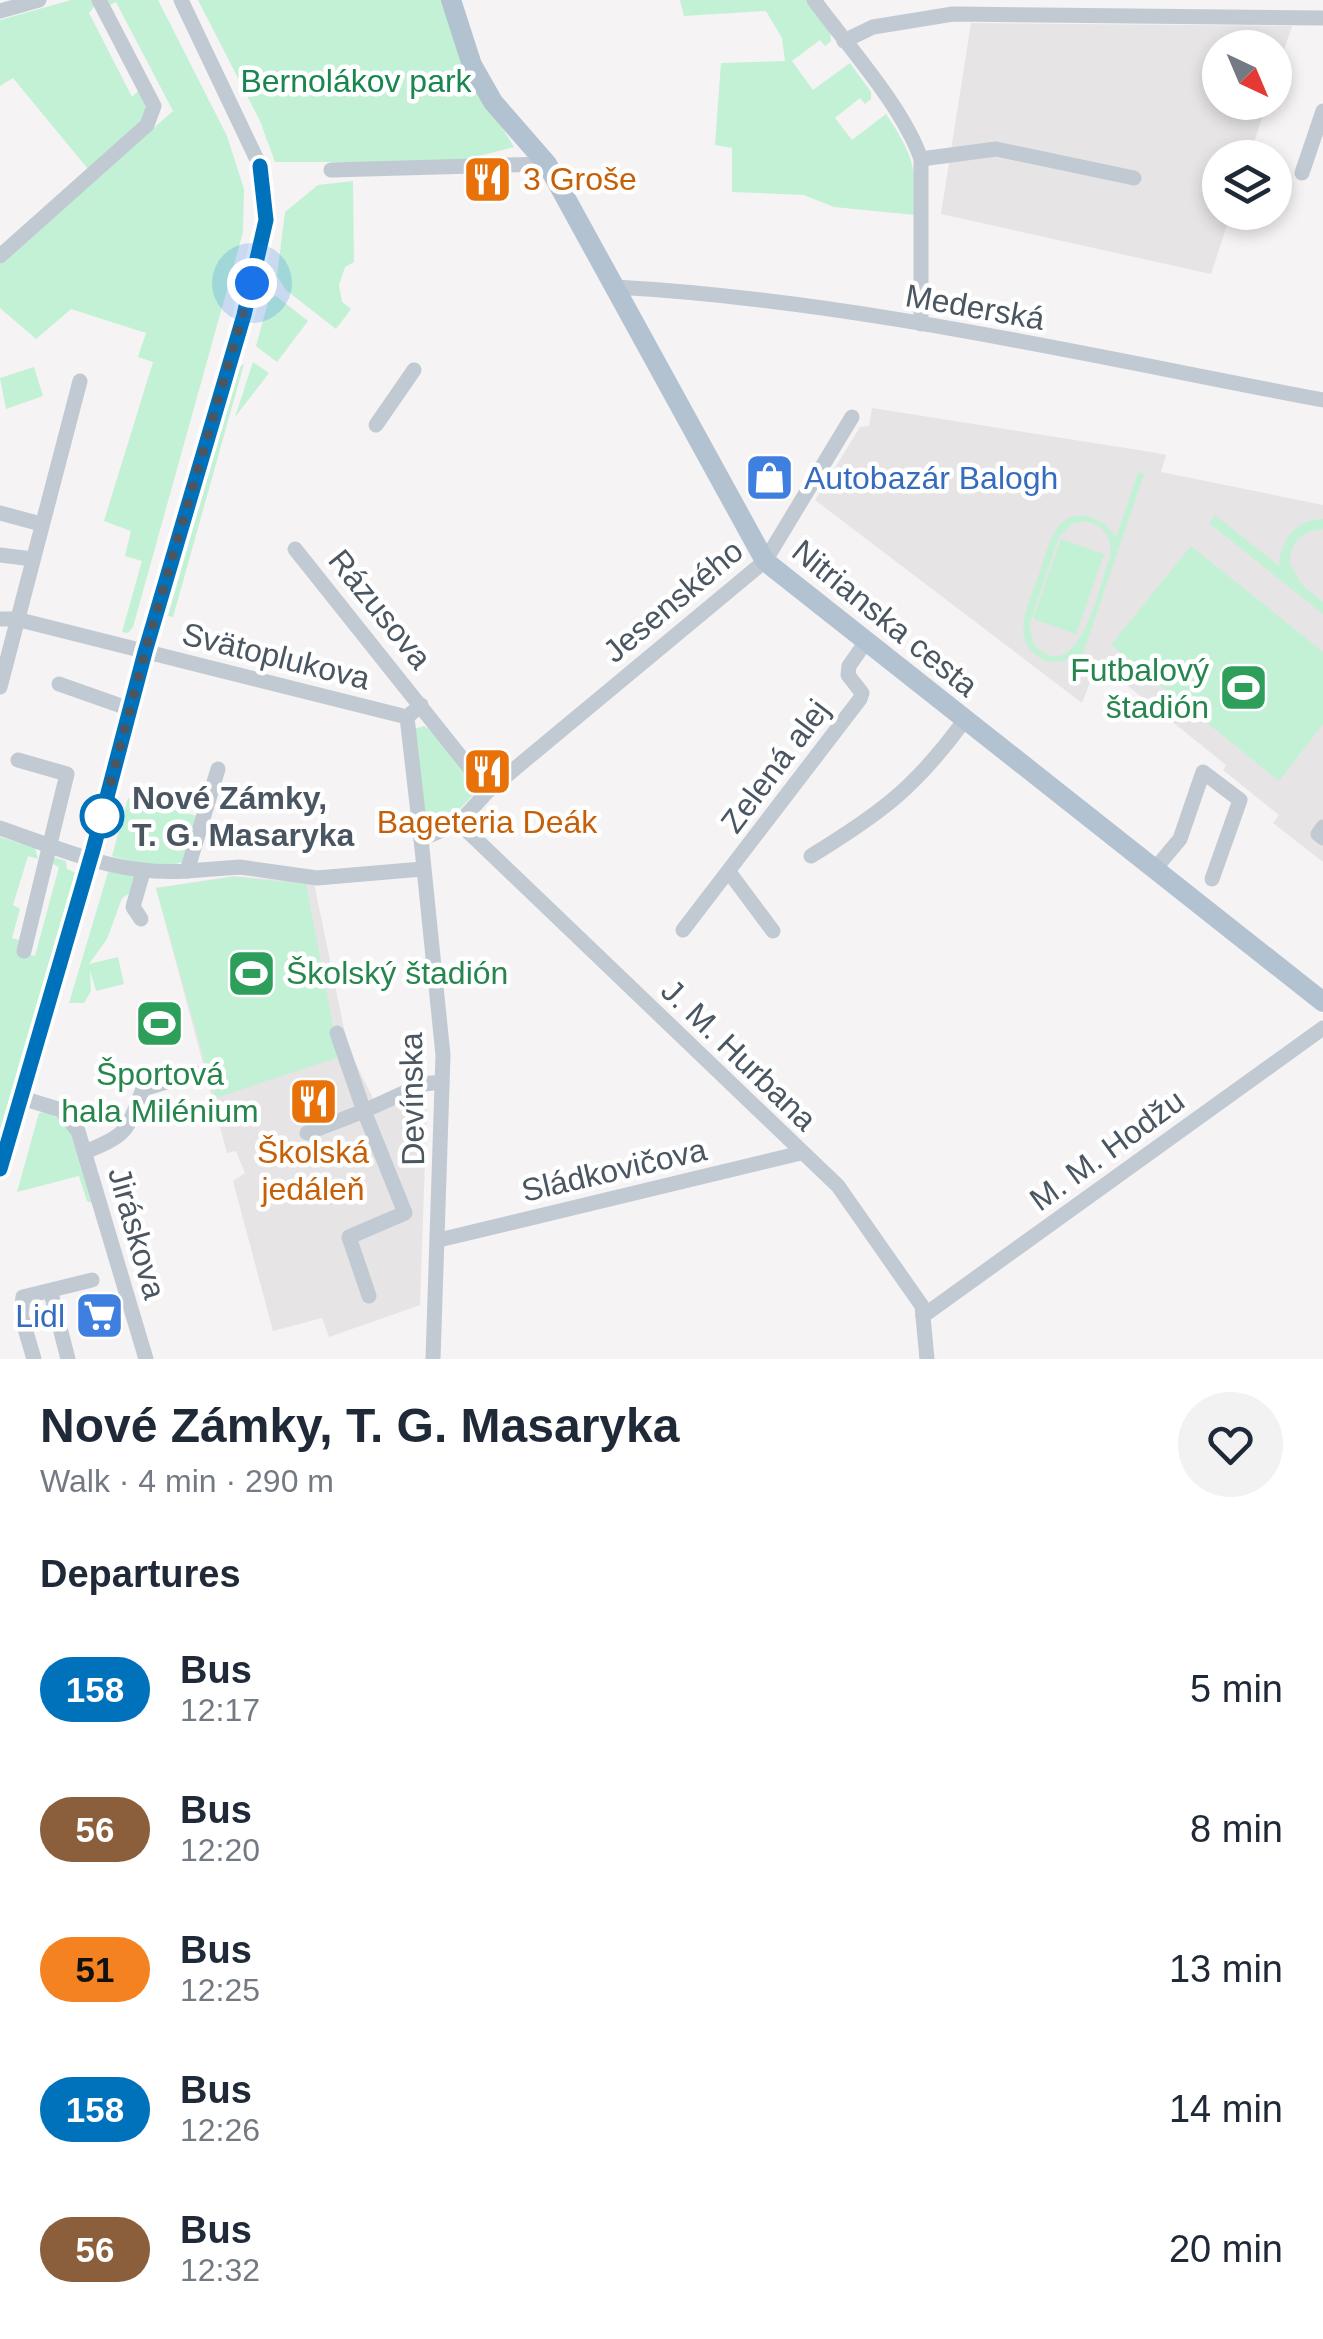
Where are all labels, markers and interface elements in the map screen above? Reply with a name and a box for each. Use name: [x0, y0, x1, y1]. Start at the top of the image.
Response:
north arrow: [1202, 30, 1292, 120]
map controls: [1202, 30, 1292, 230]
park label: Bernolákov park: [240, 63, 473, 99]
button: layers: [1202, 140, 1292, 230]
restaurant icon: 3 Groše: [462, 153, 514, 205]
place label: 3 Groše: [523, 161, 637, 197]
your location: [227, 258, 277, 308]
street label: Mederská: [903, 277, 1048, 337]
shop icon: Autobazár Balogh: [743, 452, 795, 504]
place label: Autobazár Balogh: [804, 460, 1058, 496]
street label: Jesenského: [596, 532, 750, 670]
street label: Nitrianska cesta: [785, 532, 985, 704]
street label: Rázusova: [321, 542, 439, 676]
street label: Svätoplukova: [178, 615, 374, 697]
place label: Futbalový štadión: [1070, 652, 1209, 725]
sports icon: Futbalový štadión: [1218, 662, 1270, 714]
street label: Zelená alej: [714, 693, 836, 839]
restaurant icon: Bageteria Deák: [461, 746, 513, 798]
place label: Nové Zámky, T. G. Masaryka: [132, 780, 355, 853]
marker: Nové Zámky, T. G. Masaryka: [81, 795, 123, 837]
place label: Bageteria Deák: [377, 804, 598, 840]
sports icon: Školský štadión: [225, 947, 277, 999]
place label: Školský štadión: [286, 955, 508, 991]
street label: J. M. Hurbana: [654, 972, 824, 1138]
sports icon: Športová hala Milénium: [134, 998, 186, 1050]
street label: Devínska: [393, 1032, 431, 1166]
place label: Športová hala Milénium: [61, 1056, 259, 1129]
restaurant icon: Školská jedáleň: [287, 1076, 339, 1128]
street label: M. M. Hodžu: [1023, 1082, 1191, 1218]
street label: Sládkovičova: [518, 1131, 710, 1209]
place label: Školská jedáleň: [257, 1134, 369, 1207]
street label: Jiráskova: [101, 1163, 173, 1303]
supermarket icon: Lidl: [74, 1290, 126, 1342]
place label: Lidl: [15, 1298, 65, 1334]
button: heart: [1178, 1392, 1283, 1497]
text: Nové Zámky, T. G. Masaryka: [40, 1399, 679, 1452]
text: Walk · 4 min · 290 m: [40, 1463, 334, 1499]
text: Departures: [40, 1553, 241, 1595]
text: Bus: [180, 1649, 252, 1691]
text: 5 min: [1190, 1668, 1283, 1710]
text: 158: [66, 1670, 124, 1709]
text: 12:17: [180, 1692, 260, 1728]
text: Bus: [180, 1789, 252, 1831]
text: 8 min: [1190, 1808, 1283, 1850]
text: 56: [76, 1810, 114, 1849]
text: 12:20: [180, 1832, 260, 1868]
text: Bus: [180, 1929, 252, 1971]
text: 13 min: [1169, 1948, 1283, 1990]
text: 51: [76, 1950, 114, 1989]
text: 12:25: [180, 1972, 260, 2008]
text: Bus: [180, 2069, 252, 2111]
text: 14 min: [1169, 2088, 1283, 2130]
text: 158: [66, 2090, 124, 2129]
text: 12:26: [180, 2112, 260, 2148]
text: Bus: [180, 2209, 252, 2251]
text: 20 min: [1169, 2228, 1283, 2270]
text: 56: [76, 2230, 114, 2269]
text: 12:32: [180, 2252, 260, 2288]

